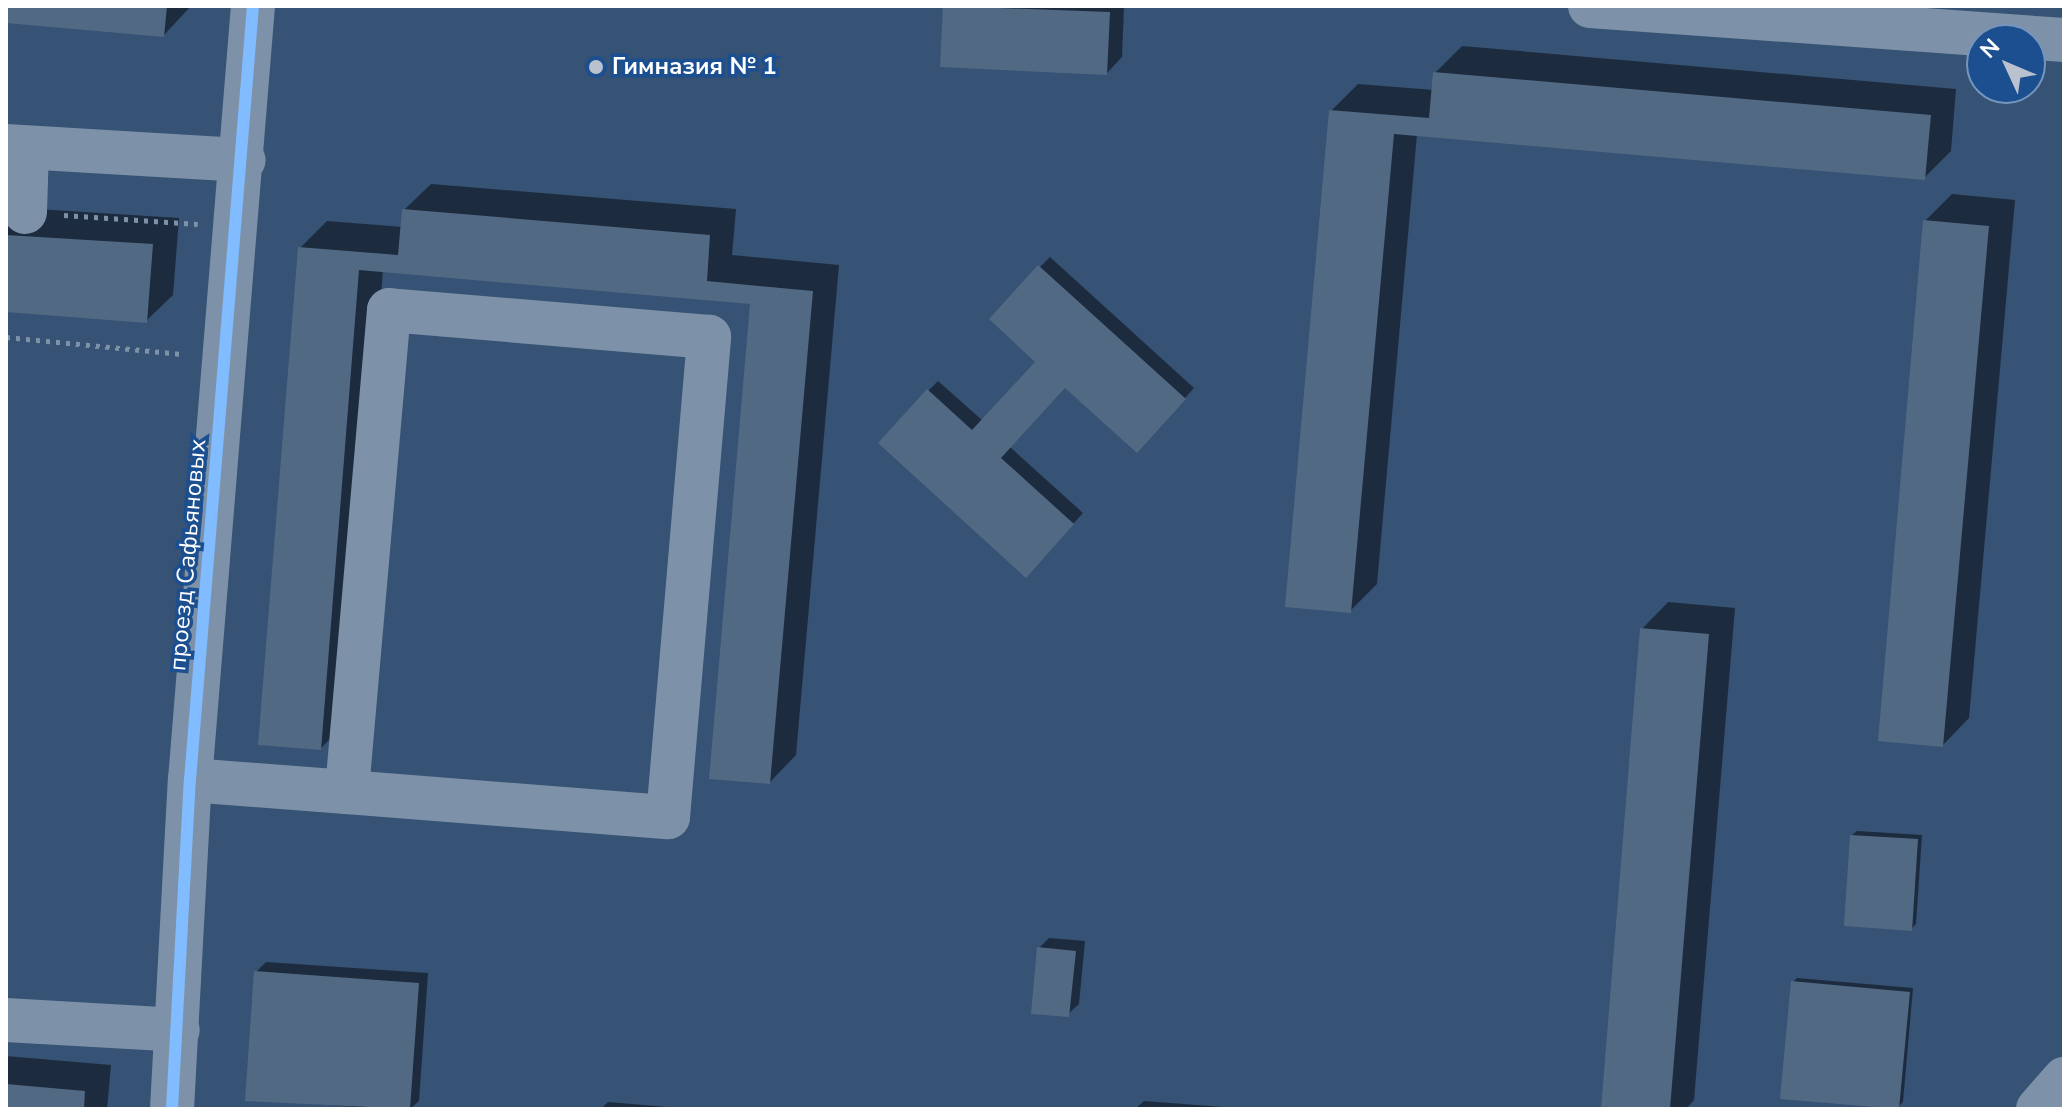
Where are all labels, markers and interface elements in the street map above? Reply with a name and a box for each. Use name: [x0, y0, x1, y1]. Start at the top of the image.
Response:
north arrow: [1966, 24, 2046, 104]
text: N: [1974, 32, 2007, 65]
place label: Гимназия № 1: [612, 53, 777, 81]
marker: Гимназия № 1: [587, 58, 605, 76]
street label: проезд Сафьяновых: [164, 438, 212, 672]

